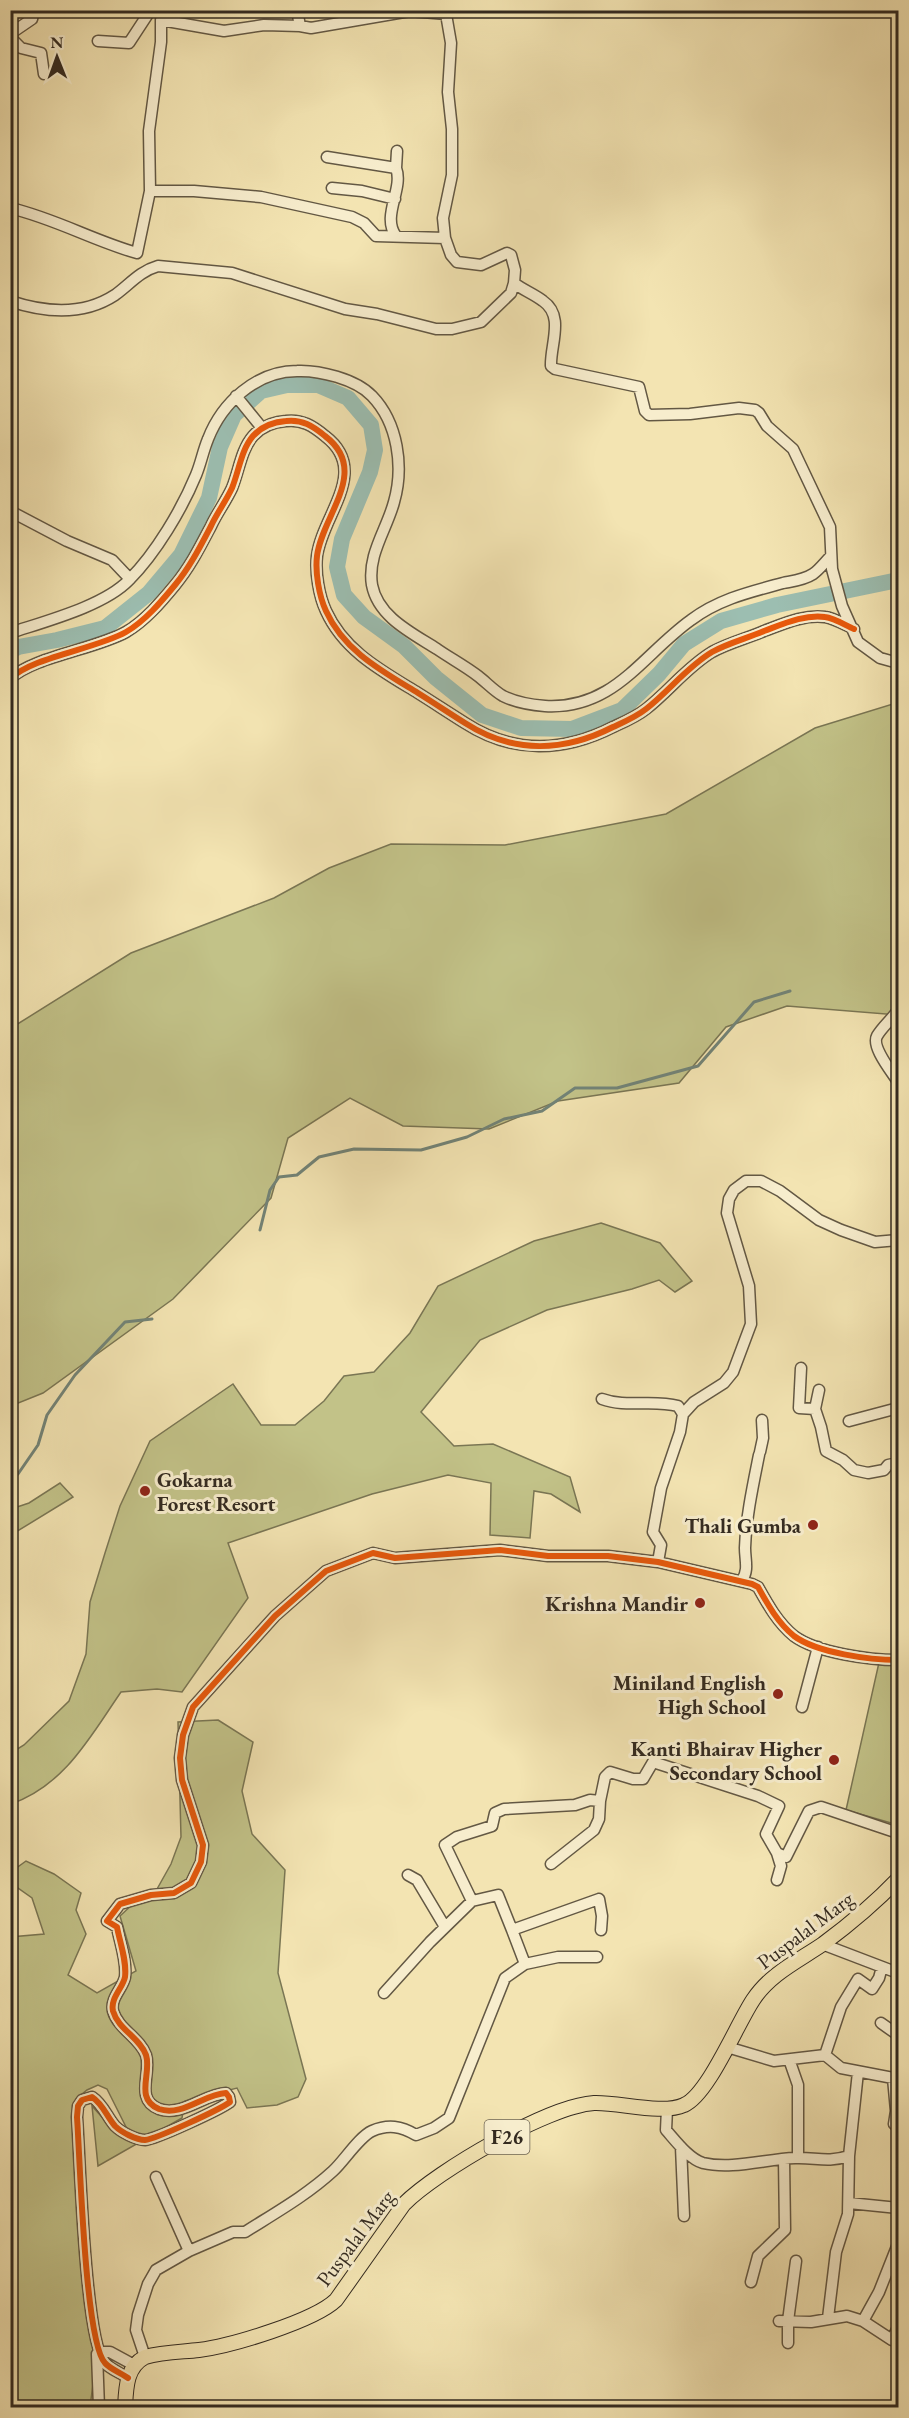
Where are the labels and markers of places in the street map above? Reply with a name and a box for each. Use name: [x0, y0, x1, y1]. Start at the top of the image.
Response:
place label: Gokarna Forest Resort: [157, 1466, 276, 1517]
marker: Gokarna Forest Resort: [138, 1484, 152, 1498]
place label: Thali Gumba: [684, 1512, 802, 1539]
marker: Thali Gumba: [806, 1518, 820, 1532]
place label: Krishna Mandir: [545, 1590, 688, 1617]
marker: Krishna Mandir: [693, 1596, 707, 1610]
place label: Miniland English High School: [613, 1669, 766, 1720]
marker: Miniland English High School: [771, 1687, 785, 1701]
place label: Kanti Bhairav Higher Secondary School: [631, 1735, 822, 1786]
marker: Kanti Bhairav Higher Secondary School: [827, 1753, 841, 1767]

